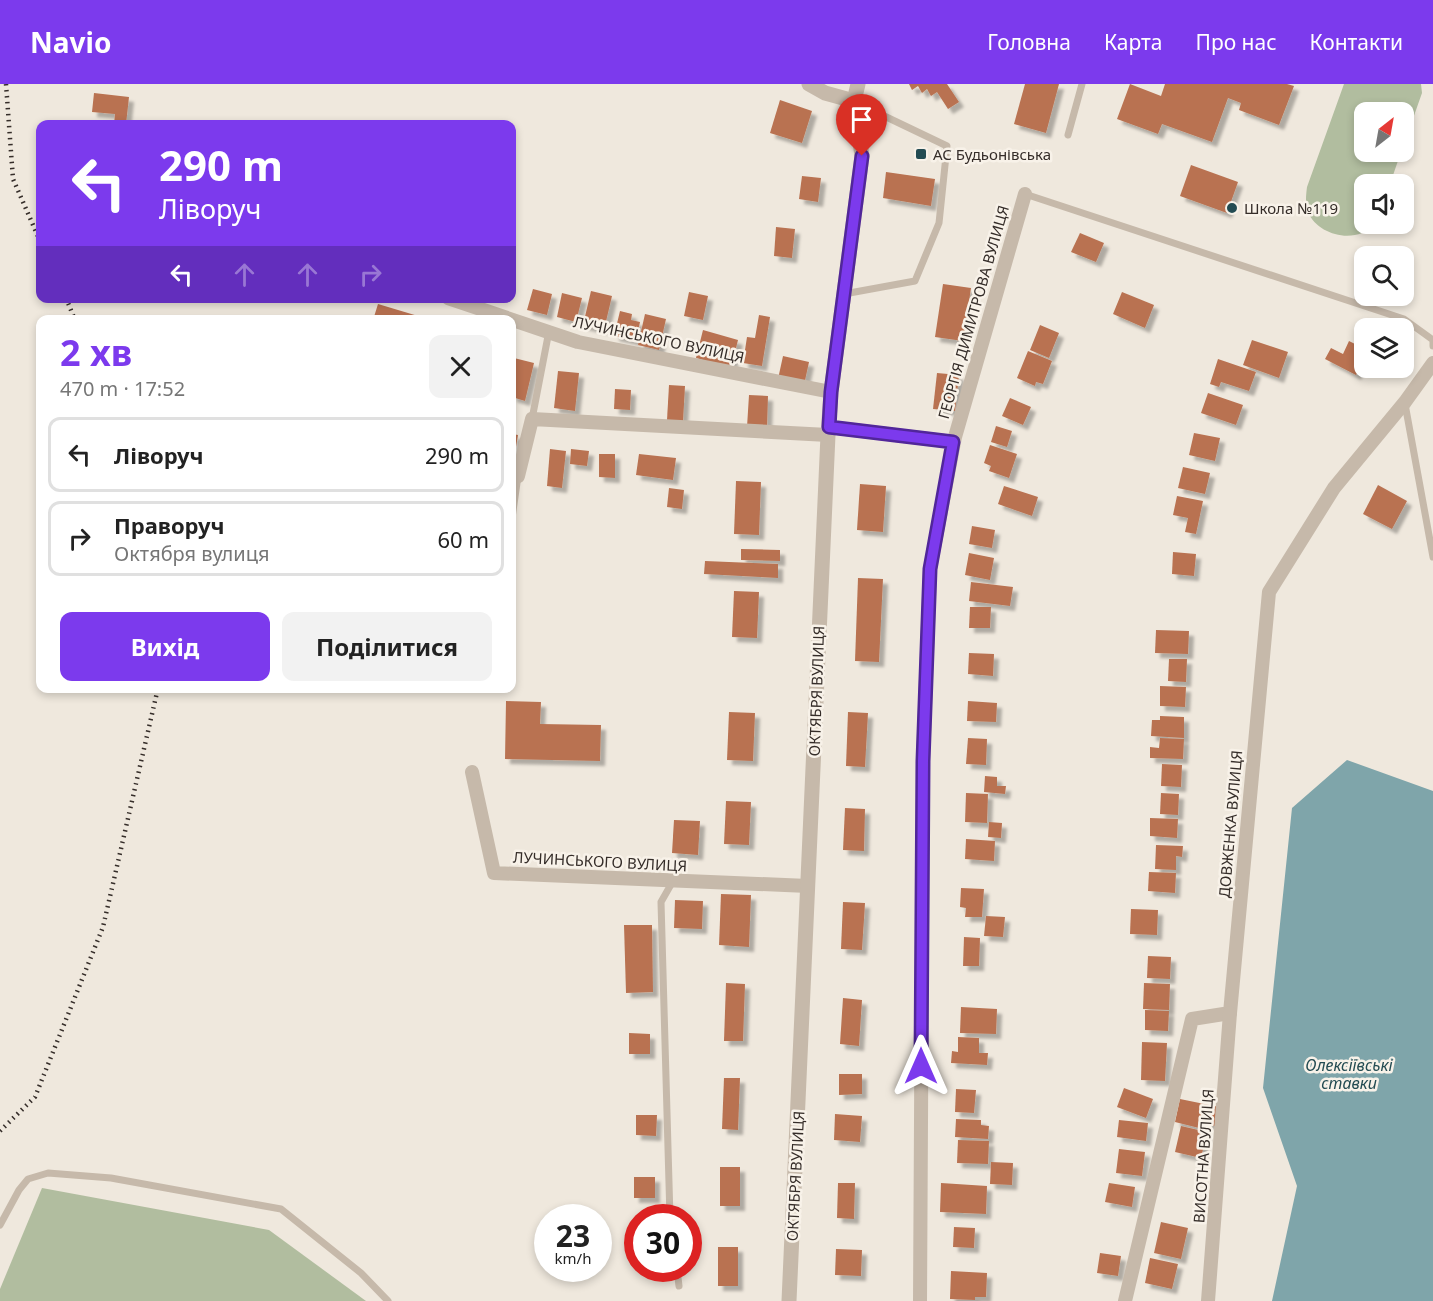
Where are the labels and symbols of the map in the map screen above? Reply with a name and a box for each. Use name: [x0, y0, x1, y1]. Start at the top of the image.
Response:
pin: [836, 94, 887, 156]
north arrow: [1354, 102, 1414, 162]
place label: АС Будьонівська: [933, 144, 1051, 164]
marker: АС Будьонівська: [914, 147, 928, 161]
place label: Школа №119: [1244, 198, 1338, 218]
marker: Школа №119: [1225, 201, 1239, 215]
street label: ГЕОРГІЯ ДИМИТРОВА ВУЛИЦЯ: [933, 203, 1013, 421]
street label: ЛУЧИНСЬКОГО ВУЛИЦЯ: [572, 311, 746, 367]
street label: ОКТЯБРЯ ВУЛИЦЯ: [804, 625, 828, 757]
street label: ДОВЖЕНКА ВУЛИЦЯ: [1214, 749, 1246, 899]
street label: ЛУЧИНСЬКОГО ВУЛИЦЯ: [512, 846, 688, 876]
position arrow: [889, 1034, 953, 1098]
water label: Олексіївські ставки: [1305, 1054, 1394, 1094]
street label: ВИСОТНА ВУЛИЦЯ: [1188, 1088, 1218, 1224]
street label: ОКТЯБРЯ ВУЛИЦЯ: [782, 1110, 808, 1242]
speed limit sign: 30: [624, 1204, 702, 1282]

